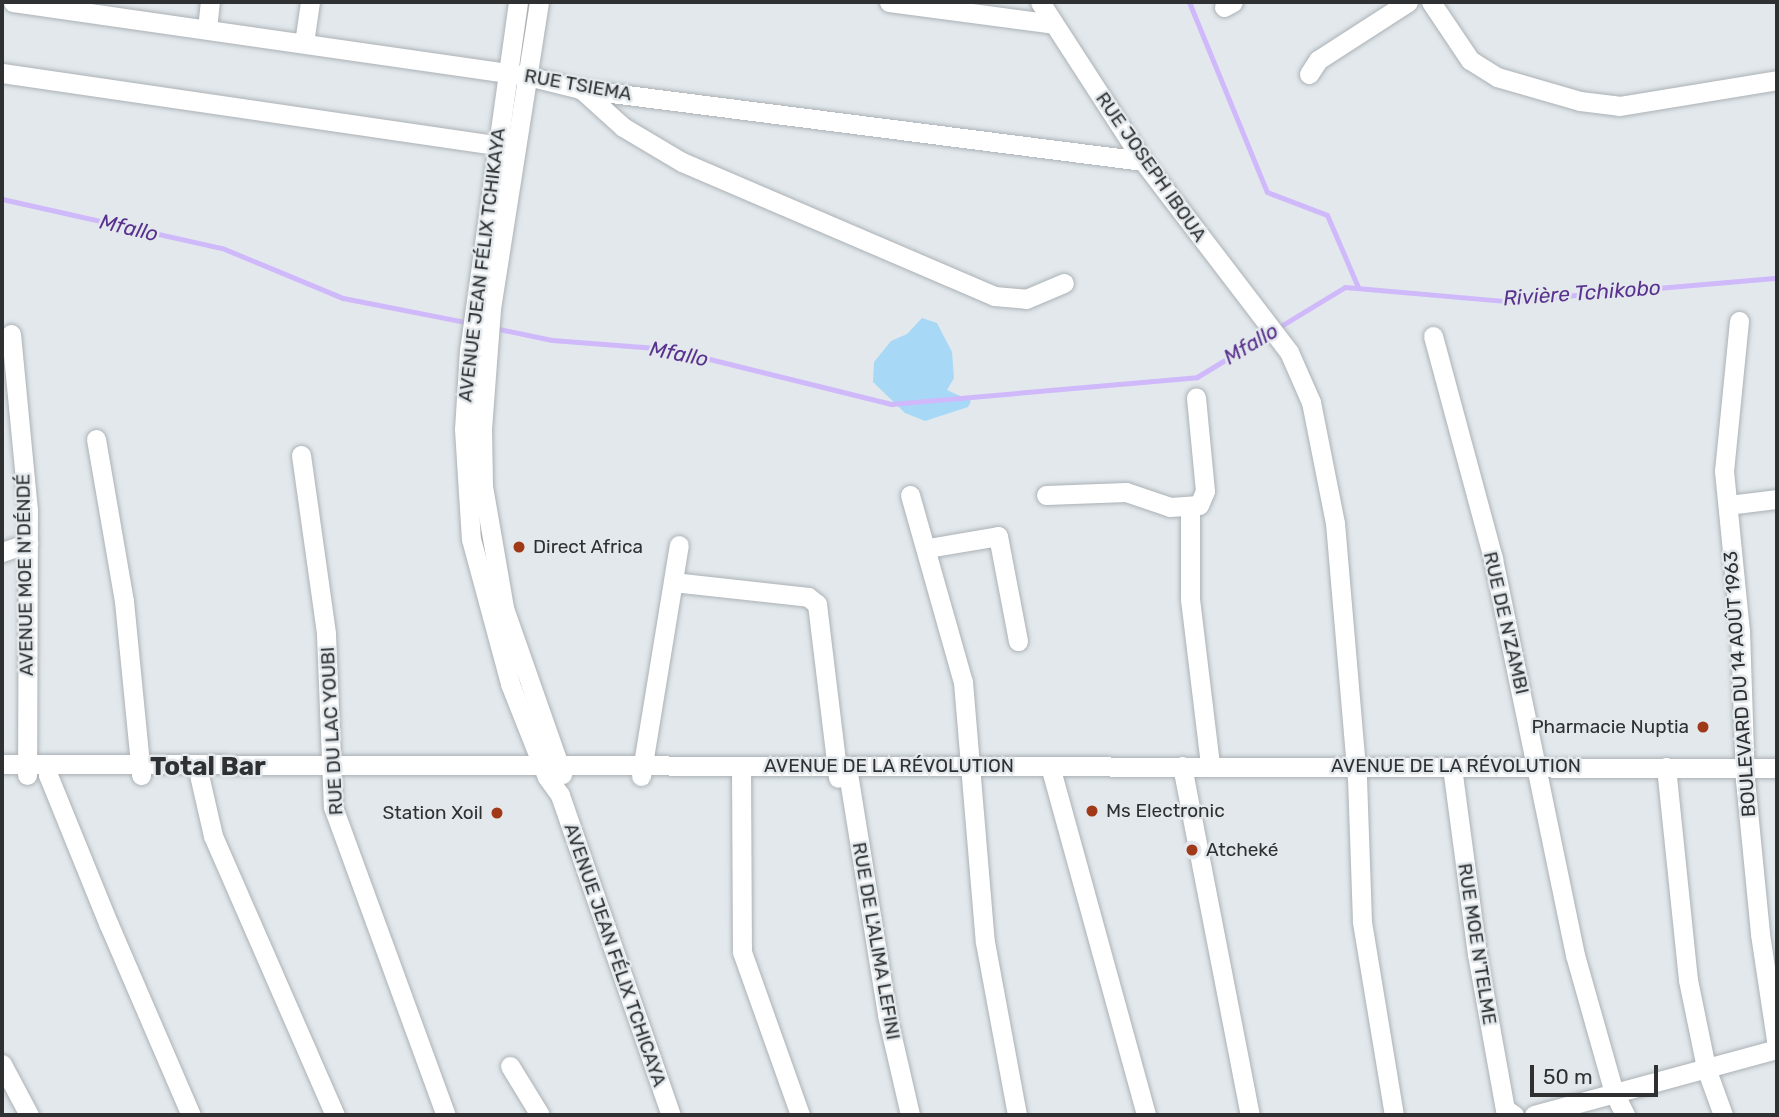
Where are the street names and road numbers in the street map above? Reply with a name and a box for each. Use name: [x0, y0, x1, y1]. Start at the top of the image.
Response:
street label: RUE TSIEMA: [522, 64, 634, 106]
street label: RUE JOSEPH IBOUA: [1091, 88, 1211, 246]
street label: AVENUE JEAN FÉLIX TCHIKAYA: [454, 126, 510, 404]
street label: AVENUE MOE N'DÉNDÉ: [12, 474, 38, 676]
street label: RUE DE N'ZAMBI: [1479, 549, 1533, 697]
street label: BOULEVARD DU 14 AOÛT 1963: [1719, 550, 1761, 818]
street label: RUE DU LAC YOUBI: [316, 646, 348, 816]
street label: AVENUE DE LA RÉVOLUTION: [764, 755, 1014, 777]
street label: AVENUE DE LA RÉVOLUTION: [1331, 755, 1581, 777]
street label: AVENUE JEAN FÉLIX TCHICAYA: [559, 820, 671, 1090]
street label: RUE DE L'ALIMA LEFINI: [847, 840, 905, 1042]
street label: RUE MOE N'TELME: [1453, 862, 1501, 1026]

